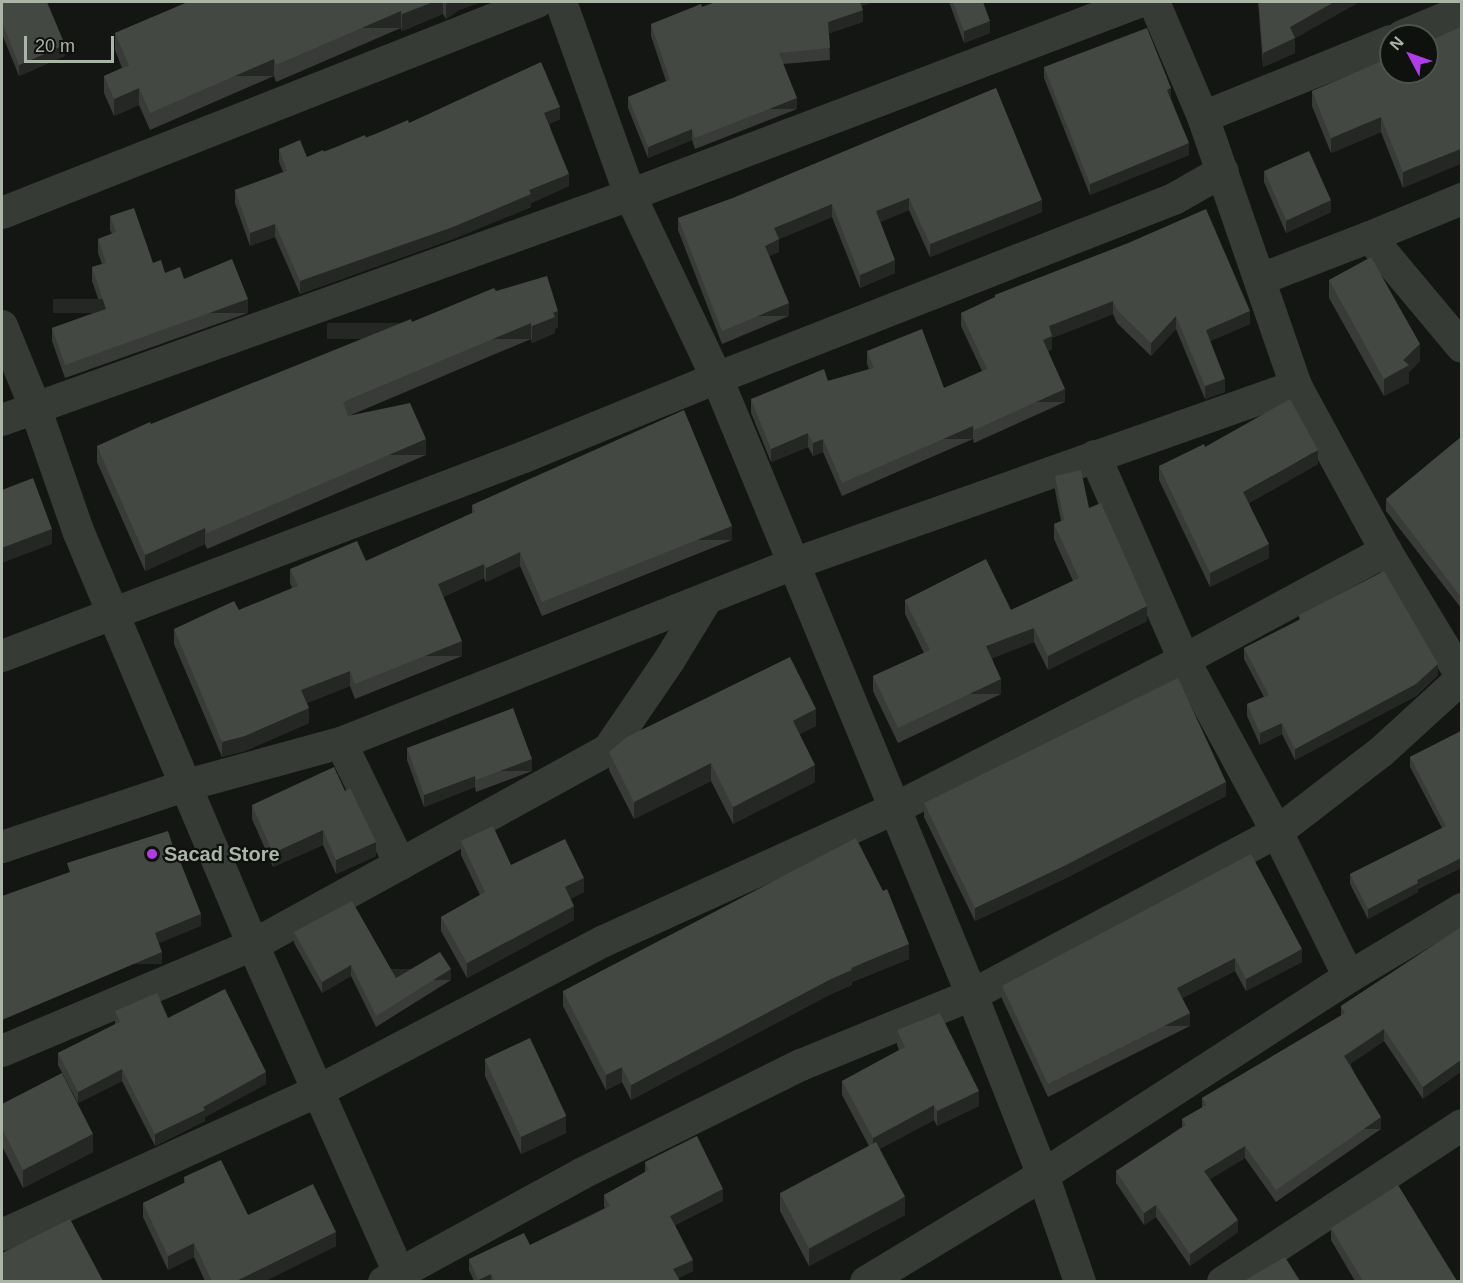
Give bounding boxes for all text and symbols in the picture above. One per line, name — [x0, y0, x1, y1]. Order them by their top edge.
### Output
scale bar — [27, 24, 117, 62]
north arrow — [1379, 24, 1439, 84]
text: N — [1386, 33, 1407, 53]
text: 20 m — [35, 36, 75, 56]
place label: Sacad Store — [164, 842, 280, 866]
marker: Sacad Store — [145, 847, 159, 861]

